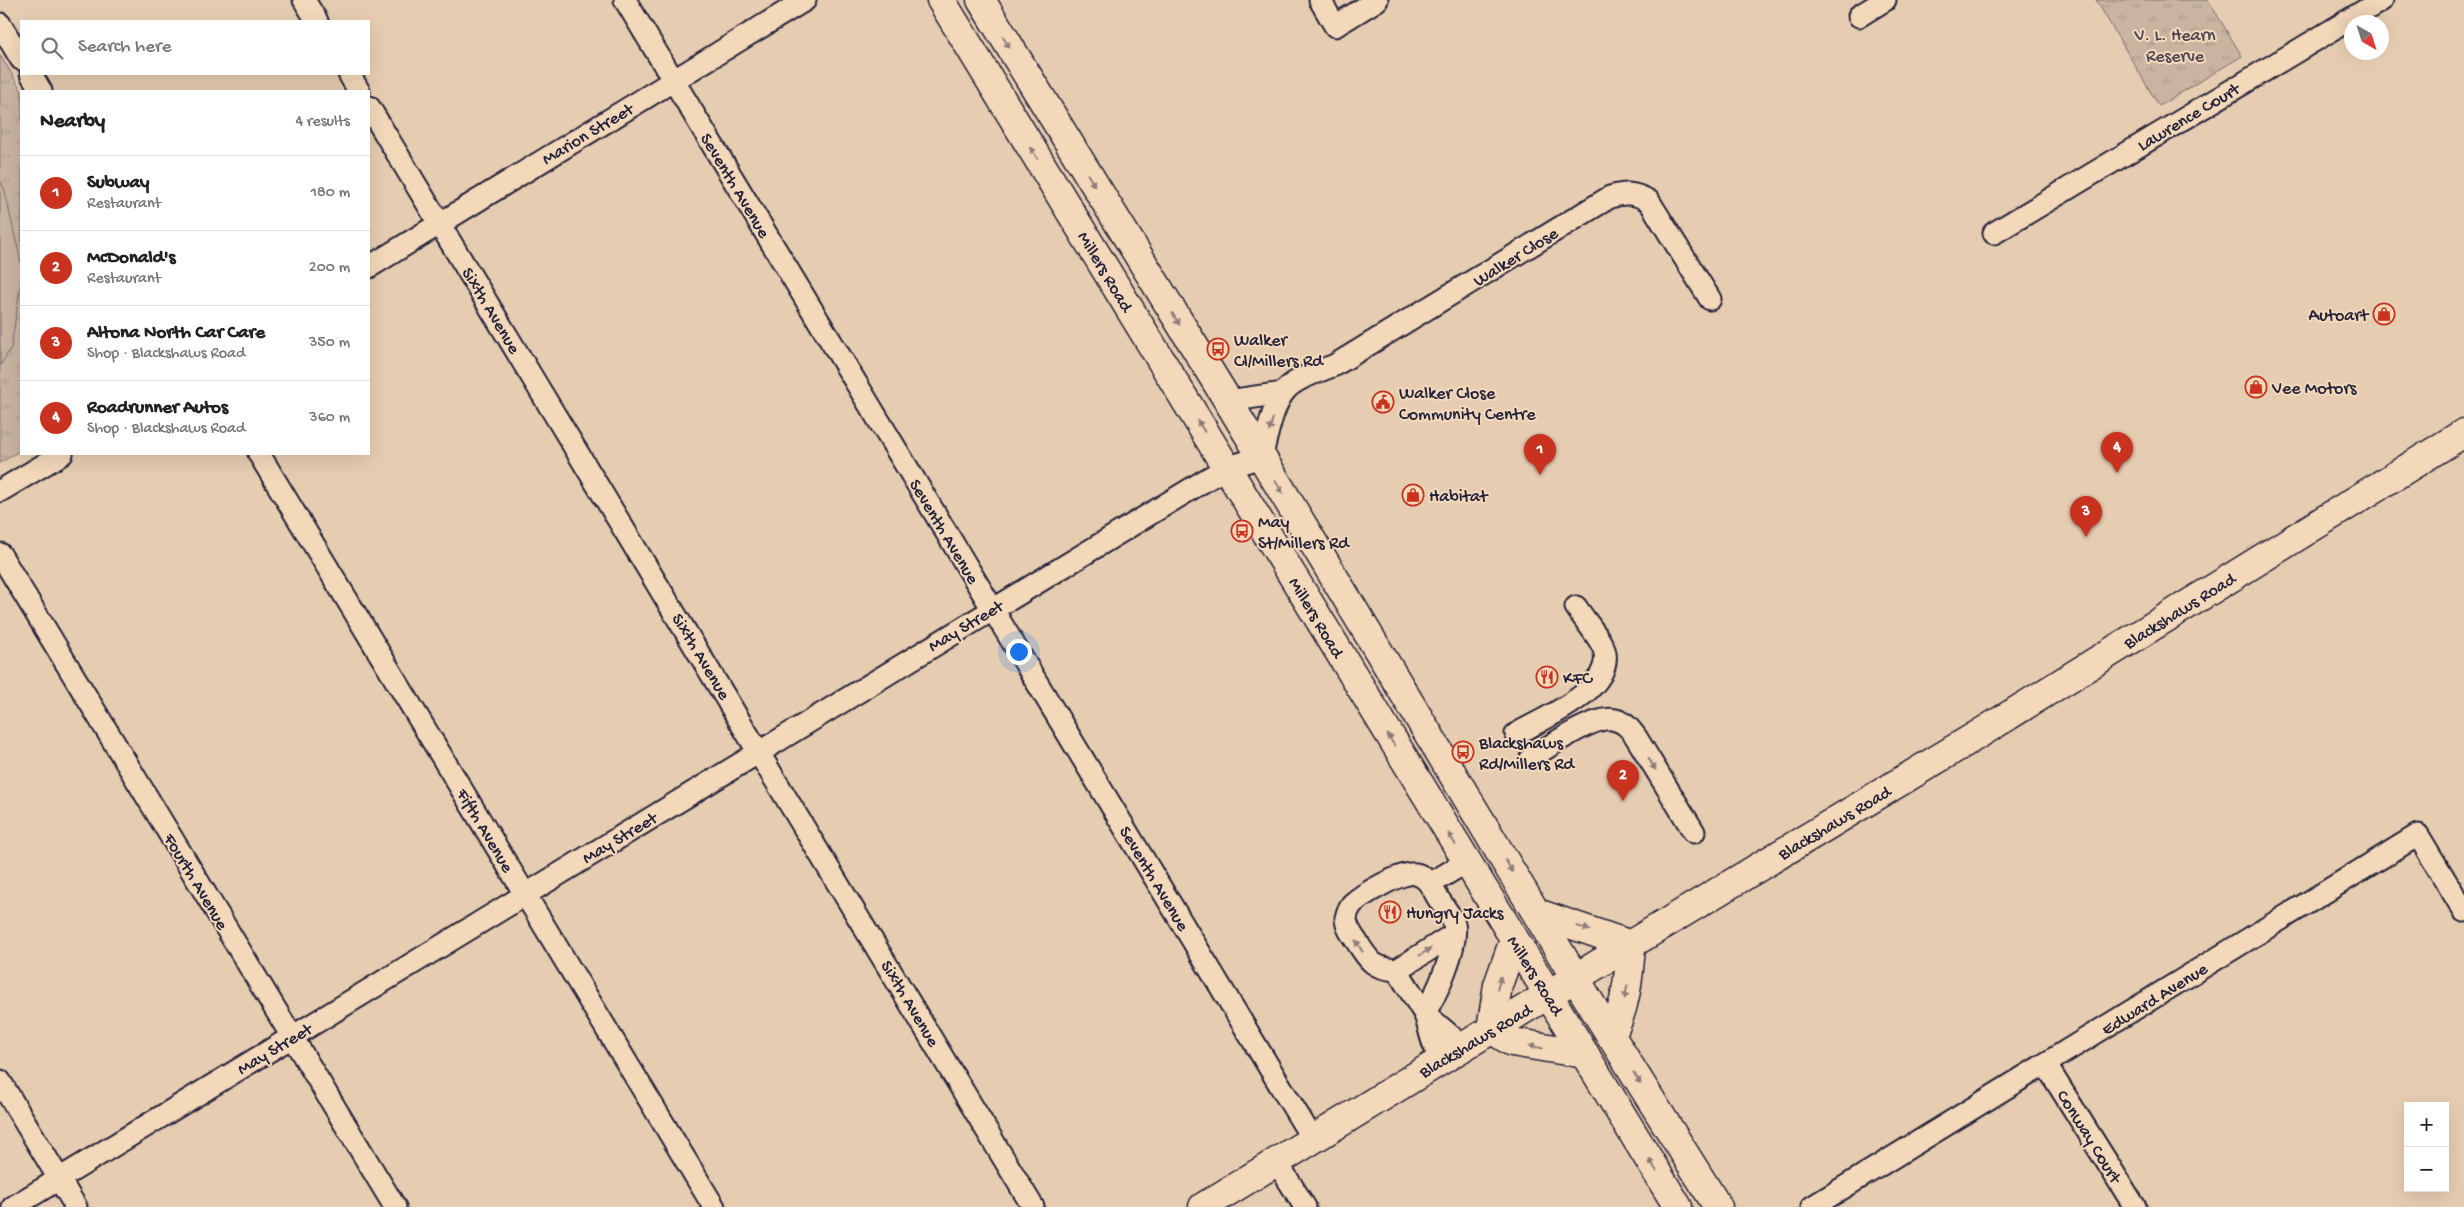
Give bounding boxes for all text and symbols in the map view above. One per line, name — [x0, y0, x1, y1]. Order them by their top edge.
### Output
north arrow — [2344, 15, 2389, 60]
search box — [20, 20, 370, 75]
park label: V. L. Hearn Reserve — [2134, 26, 2216, 68]
icon: search — [38, 34, 66, 62]
one-way arrow — [1002, 35, 1011, 48]
text: Search here — [78, 36, 172, 59]
street label: Lawrence Court — [2134, 79, 2246, 157]
street label: Marion Street — [539, 99, 639, 171]
text: Nearby — [40, 110, 105, 135]
text: 4 results — [295, 113, 350, 132]
street label: Seventh Avenue — [694, 130, 774, 243]
one-way arrow — [1030, 146, 1039, 159]
text: Subway — [87, 172, 149, 195]
one-way arrow — [1087, 174, 1096, 187]
text: 1 — [53, 184, 59, 203]
text: 180 m — [311, 184, 350, 203]
text: Restaurant — [87, 195, 161, 214]
street label: Walker Close — [1470, 223, 1563, 293]
street label: Millers Road — [1072, 228, 1137, 318]
text: McDonald's — [87, 247, 176, 270]
text: 2 — [52, 259, 60, 278]
text: 200 m — [309, 259, 350, 278]
street label: Sixth Avenue — [456, 264, 524, 359]
text: Restaurant — [87, 270, 161, 289]
shop icon: Autoart — [2372, 302, 2396, 326]
place label: Autoart — [2309, 306, 2370, 327]
one-way arrow — [1171, 312, 1181, 326]
text: Altona North Car Care — [87, 322, 265, 345]
place label: Walker Cl/Millers Rd — [1234, 331, 1324, 373]
text: 3 — [52, 334, 60, 353]
text: 350 m — [309, 334, 350, 353]
bus stop icon: Walker Cl/Millers Rd — [1206, 337, 1230, 361]
text: Shop · Blackshaws Road — [87, 345, 245, 364]
shop icon: Vee Motors — [2244, 375, 2268, 399]
place label: Vee Motors — [2271, 379, 2358, 400]
place label: Walker Close Community Centre — [1399, 384, 1536, 426]
public building icon: Walker Close Community Centre — [1371, 390, 1395, 414]
text: Roadrunner Autos — [87, 397, 228, 420]
text: 4 — [52, 409, 60, 428]
text: 360 m — [309, 409, 350, 428]
one-way arrow — [1267, 417, 1275, 432]
one-way arrow — [1196, 419, 1206, 432]
text: Shop · Blackshaws Road — [87, 420, 245, 439]
pin: 4 — [2101, 432, 2133, 473]
pin: 1 — [1524, 434, 1556, 475]
street label: Seventh Avenue — [903, 476, 983, 589]
one-way arrow — [1274, 481, 1284, 494]
shop icon: Habitat — [1401, 483, 1425, 507]
place label: Habitat — [1429, 487, 1489, 508]
pin: 3 — [2070, 496, 2102, 537]
place label: May St/Millers Rd — [1258, 513, 1350, 555]
bus stop icon: May St/Millers Rd — [1230, 519, 1254, 543]
street label: Blackshaws Road — [2120, 569, 2241, 655]
street label: Millers Road — [1283, 574, 1348, 664]
street label: May Street — [925, 596, 1009, 658]
street label: Sixth Avenue — [666, 610, 734, 705]
your location — [1006, 639, 1032, 665]
restaurant icon: KFC — [1535, 665, 1559, 689]
place label: KFC — [1563, 669, 1593, 690]
one-way arrow — [1387, 734, 1396, 747]
place label: Blackshaws Rd/Millers Rd — [1478, 734, 1576, 776]
bus stop icon: Blackshaws Rd/Millers Rd — [1451, 740, 1475, 764]
one-way arrow — [1648, 757, 1657, 770]
pin: 2 — [1607, 760, 1639, 801]
street label: Blackshaws Road — [1774, 782, 1897, 867]
street label: Fifth Avenue — [450, 785, 517, 878]
street label: May Street — [579, 808, 663, 870]
street label: Seventh Avenue — [1113, 823, 1193, 936]
street label: Fourth Avenue — [157, 829, 232, 935]
one-way arrow — [1447, 832, 1456, 845]
one-way arrow — [1504, 860, 1513, 873]
restaurant icon: Hungry Jacks — [1378, 900, 1402, 924]
place label: Hungry Jacks — [1406, 904, 1505, 925]
one-way arrow — [1576, 924, 1591, 932]
street label: Millers Road — [1501, 933, 1567, 1021]
one-way arrow — [1355, 939, 1364, 952]
one-way arrow — [1419, 948, 1432, 957]
street label: Sixth Avenue — [875, 957, 943, 1052]
street label: Edward Avenue — [2098, 959, 2213, 1041]
one-way arrow — [1495, 976, 1503, 991]
one-way arrow — [1622, 984, 1630, 1000]
street label: Blackshaws Road — [1415, 1000, 1538, 1085]
street label: May Street — [234, 1019, 318, 1081]
one-way arrow — [1528, 1042, 1544, 1050]
one-way arrow — [1632, 1071, 1641, 1085]
street label: Conway Court — [2051, 1087, 2126, 1189]
map controls — [2404, 1102, 2449, 1192]
button: + — [2404, 1102, 2449, 1147]
button: − — [2404, 1147, 2449, 1192]
one-way arrow — [1648, 1159, 1657, 1172]

